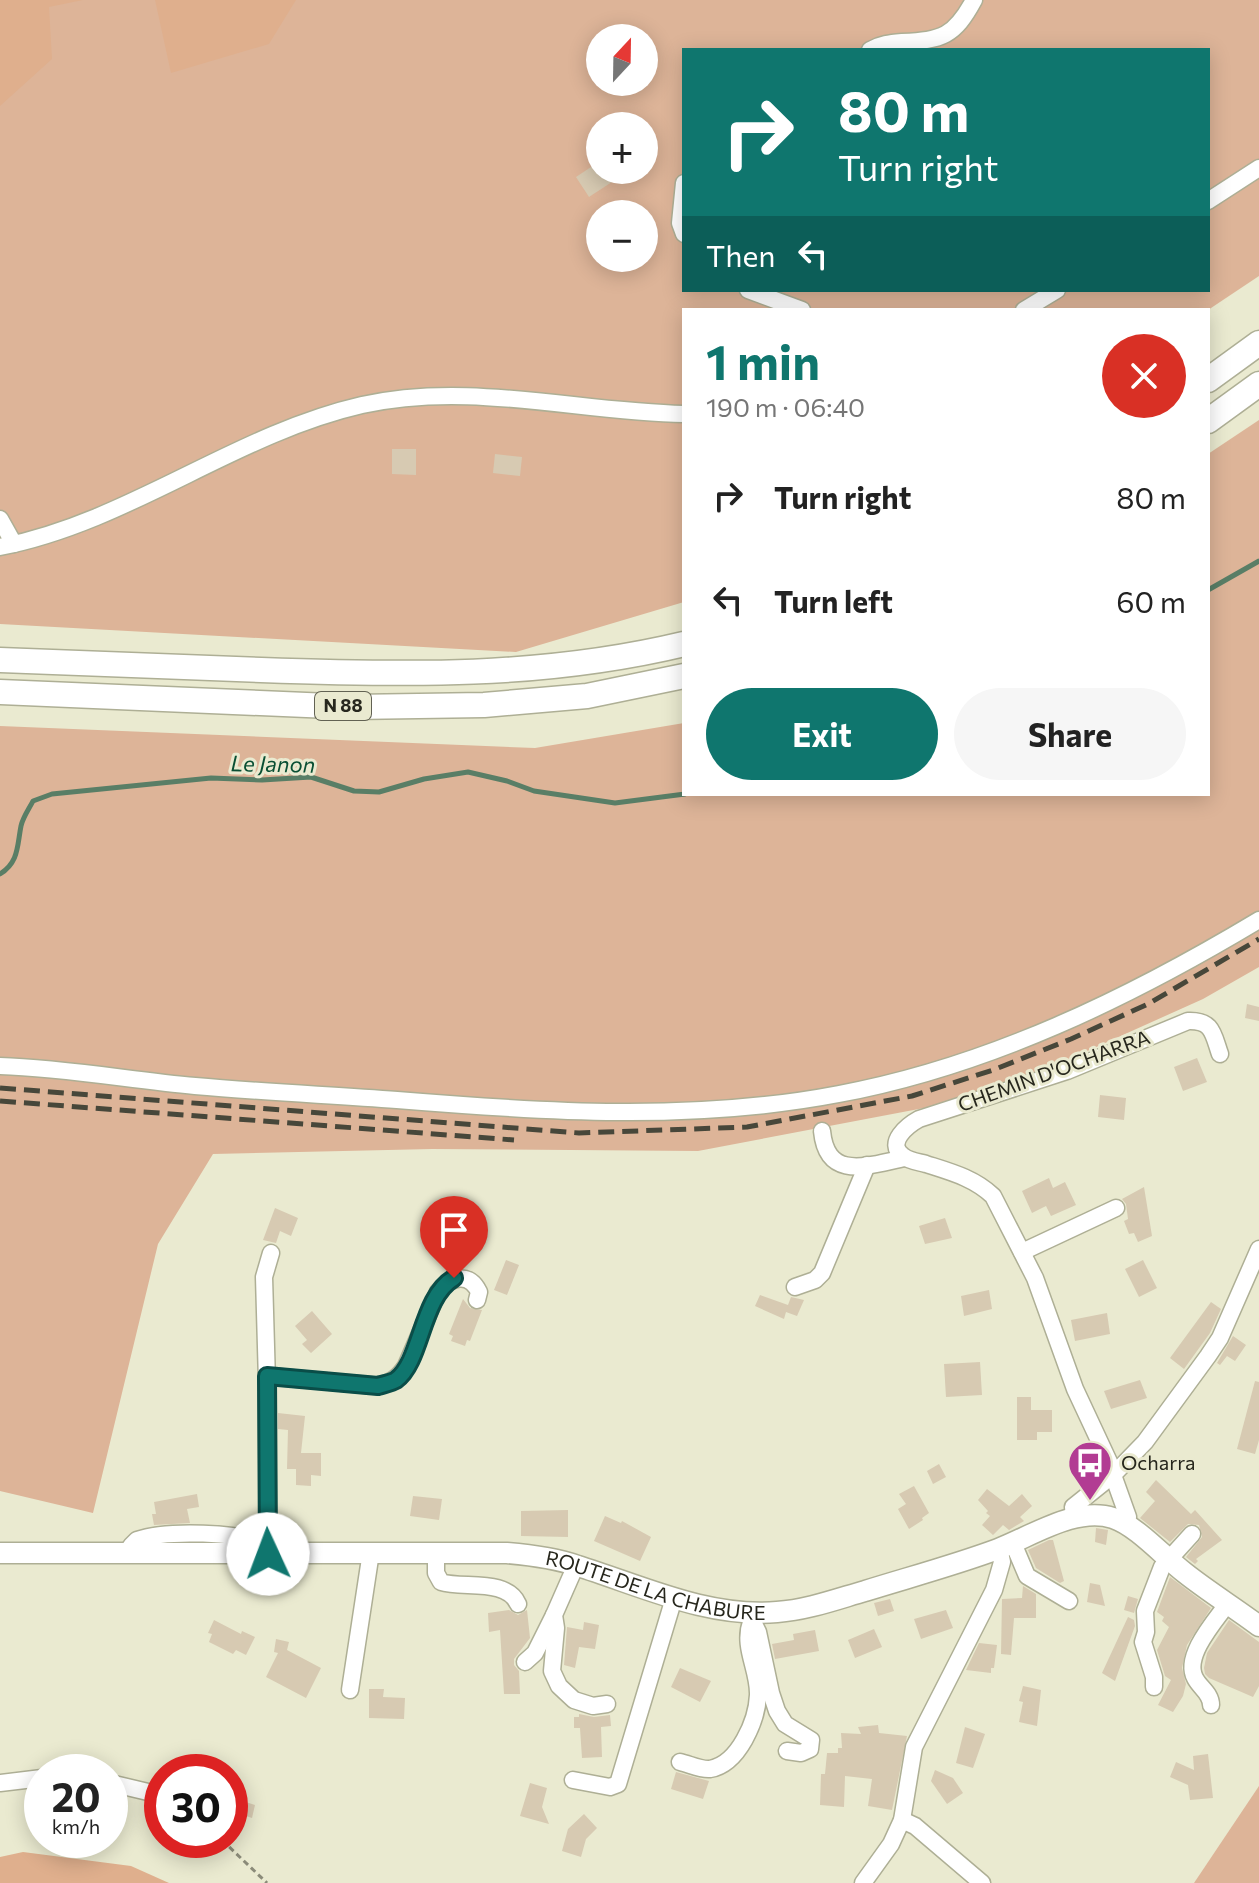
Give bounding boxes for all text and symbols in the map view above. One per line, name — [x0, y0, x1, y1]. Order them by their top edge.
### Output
north arrow — [586, 24, 658, 96]
map controls — [586, 24, 658, 272]
text: 80 m — [838, 75, 969, 144]
icon: right — [706, 80, 810, 184]
button: + — [586, 112, 658, 184]
text: Turn right — [838, 144, 999, 188]
button: − — [586, 200, 658, 272]
icon: left — [791, 232, 835, 276]
text: Then — [706, 236, 775, 273]
text: 1 min — [706, 331, 820, 390]
button: close — [1102, 334, 1186, 418]
text: 190 m · 06:40 — [706, 391, 865, 422]
icon: right — [706, 474, 750, 518]
text: Turn right — [774, 478, 911, 515]
text: 80 m — [1116, 478, 1186, 515]
icon: left — [706, 578, 750, 622]
text: Turn left — [774, 582, 893, 619]
text: 60 m — [1116, 582, 1186, 619]
button: Exit — [706, 688, 938, 780]
button: Share — [954, 688, 1186, 780]
road number: N 88 — [315, 692, 371, 720]
water label: Le Janon — [230, 749, 316, 778]
street label: CHEMIN D'OCHARRA — [954, 1024, 1153, 1116]
pin — [420, 1196, 488, 1278]
icon: arrive — [432, 1208, 476, 1252]
bus stop icon: Ocharra — [1066, 1439, 1114, 1502]
place label: Ocharra — [1121, 1450, 1195, 1474]
position arrow — [226, 1512, 310, 1596]
street label: ROUTE DE LA CHABURE — [544, 1545, 766, 1624]
speed limit sign: 30 — [144, 1754, 248, 1858]
text: 20 — [51, 1771, 101, 1820]
text: km/h — [52, 1814, 100, 1838]

